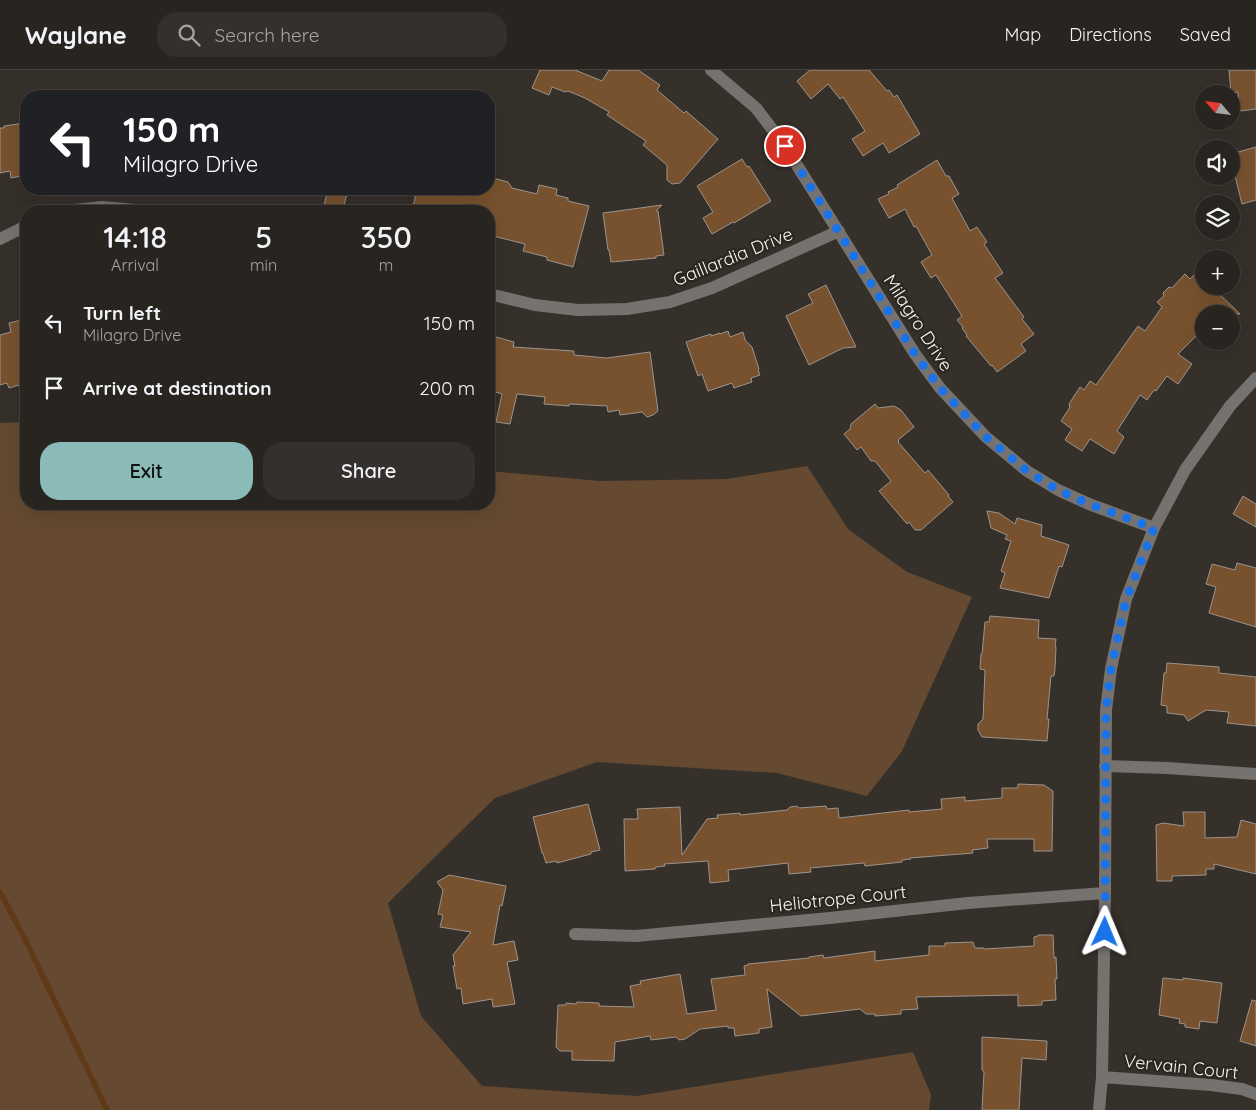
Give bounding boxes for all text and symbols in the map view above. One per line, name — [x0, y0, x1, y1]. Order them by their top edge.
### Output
search box — [157, 12, 507, 57]
text: Waylane — [25, 20, 127, 50]
icon: search — [175, 21, 203, 49]
text: Search here — [215, 23, 319, 47]
text: Map — [1004, 23, 1041, 46]
text: Directions — [1069, 23, 1152, 46]
text: Saved — [1180, 23, 1231, 46]
north arrow — [1195, 85, 1240, 130]
map controls — [1195, 85, 1240, 350]
text: 150 m — [123, 107, 220, 151]
icon: left — [40, 110, 105, 175]
pin — [764, 125, 806, 167]
icon: arrive — [771, 132, 799, 160]
button: sound — [1195, 140, 1240, 185]
text: Milagro Drive — [123, 150, 258, 178]
button: layers — [1195, 195, 1240, 240]
text: 14:18 — [103, 218, 167, 256]
text: 5 — [255, 218, 272, 256]
text: 350 — [361, 218, 412, 256]
street label: Gaillardia Drive — [670, 222, 796, 291]
button: + — [1195, 250, 1240, 295]
text: Arrival — [111, 255, 159, 275]
text: min — [250, 255, 277, 275]
text: m — [379, 255, 393, 275]
street label: Milagro Drive — [879, 270, 958, 375]
text: Turn left — [83, 301, 161, 325]
button: − — [1195, 305, 1240, 350]
icon: left — [40, 309, 68, 337]
text: 150 m — [424, 311, 475, 335]
text: Milagro Drive — [83, 325, 181, 345]
icon: arrive — [40, 374, 68, 402]
text: Arrive at destination — [83, 376, 272, 400]
text: 200 m — [419, 376, 475, 400]
button: Exit — [40, 442, 253, 500]
button: Share — [263, 442, 475, 500]
street label: Heliotrope Court — [768, 880, 907, 917]
position arrow — [1078, 905, 1130, 957]
street label: Vervain Court — [1123, 1049, 1239, 1084]

